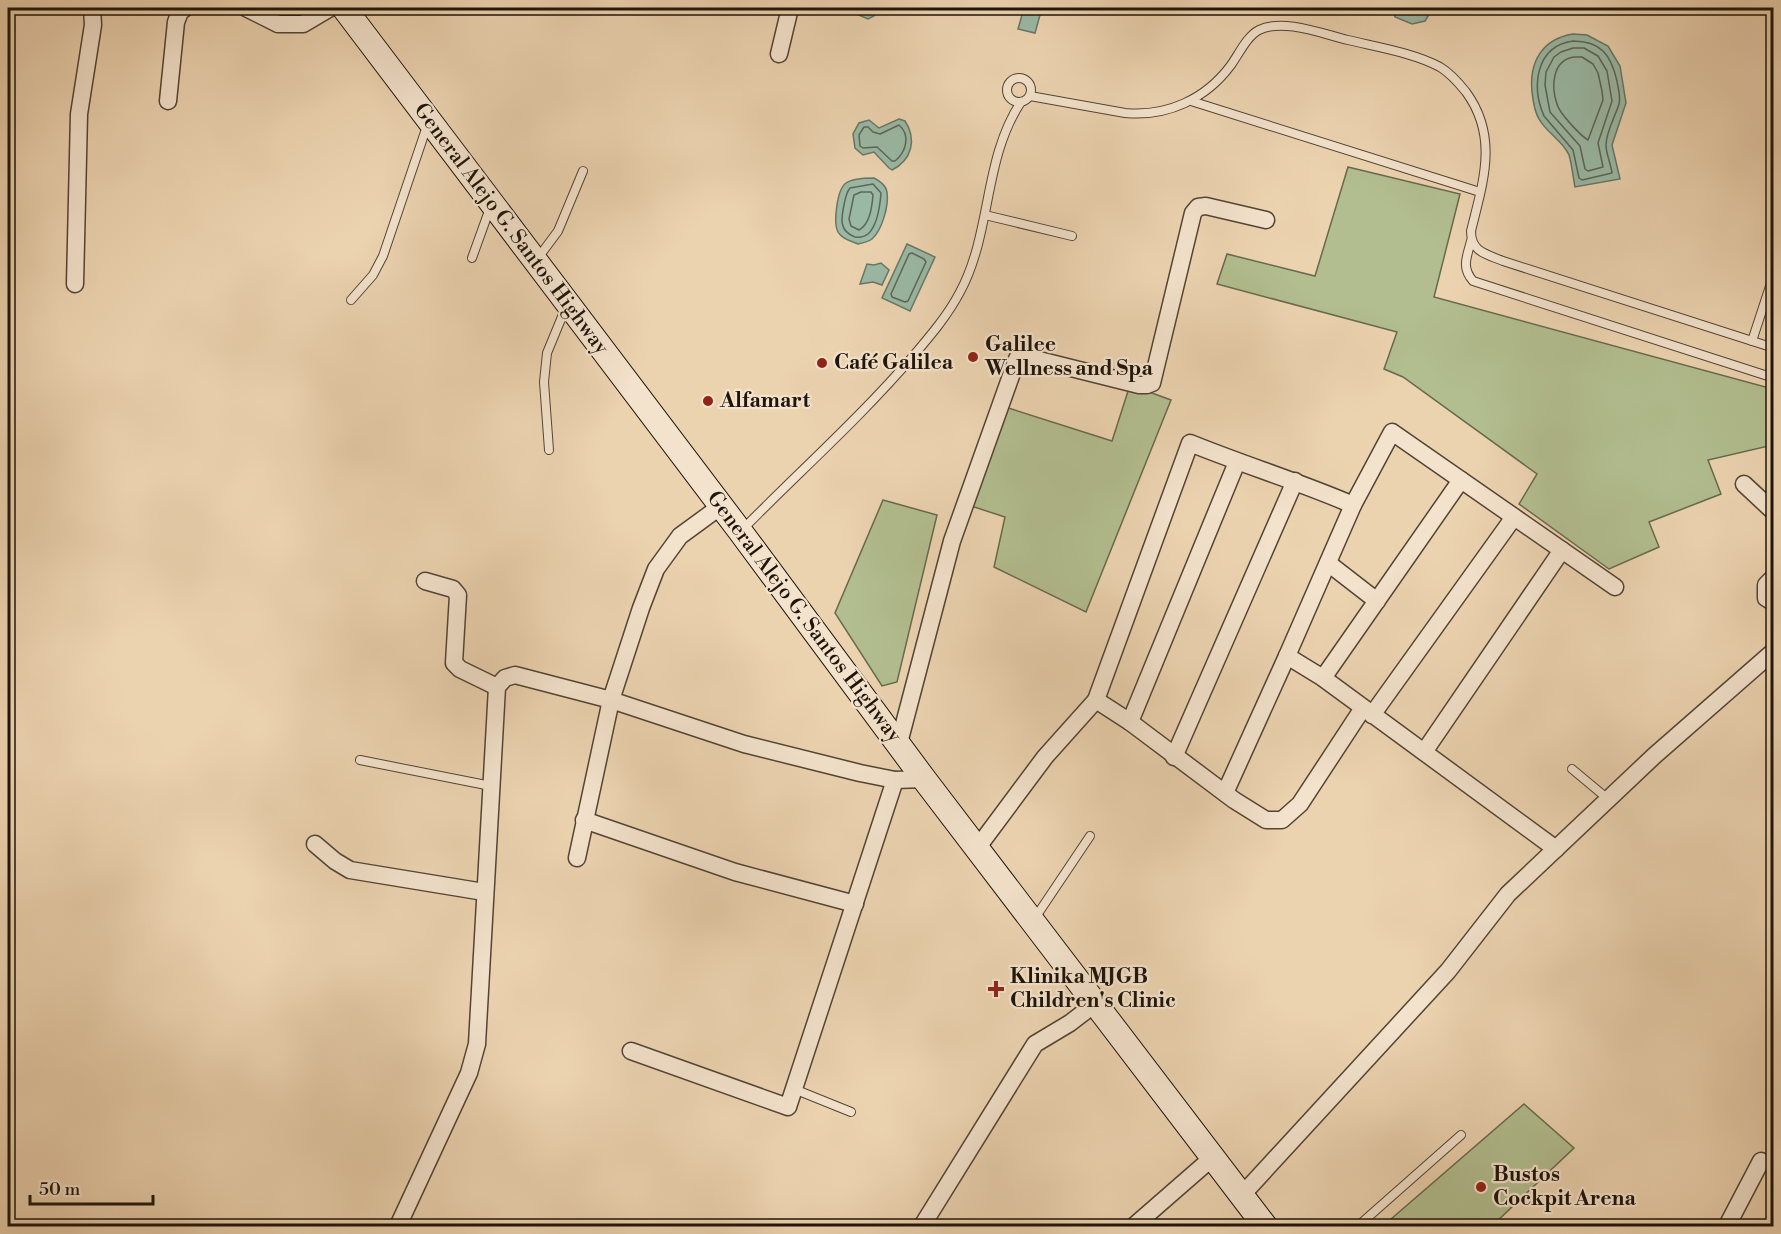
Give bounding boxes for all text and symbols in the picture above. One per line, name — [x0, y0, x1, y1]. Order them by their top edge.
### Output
street label: General Alejo G. Santos Highway — [408, 98, 615, 361]
place label: Galilee Wellness and Spa — [984, 332, 1153, 382]
place label: Café Galilea — [834, 350, 954, 376]
marker: Galilee Wellness and Spa — [966, 350, 980, 364]
marker: Café Galilea — [815, 356, 829, 370]
place label: Alfamart — [719, 388, 810, 414]
marker: Alfamart — [701, 394, 715, 408]
street label: General Alejo G. Santos Highway — [701, 486, 908, 749]
place label: Klinika MJGB Children's Clinic — [1010, 964, 1176, 1014]
marker: Klinika MJGB Children's Clinic — [987, 980, 1005, 998]
place label: Bustos Cockpit Arena — [1493, 1162, 1637, 1212]
scale bar — [30, 1168, 153, 1206]
text: 50 m — [39, 1178, 81, 1201]
marker: Bustos Cockpit Arena — [1474, 1180, 1488, 1194]

